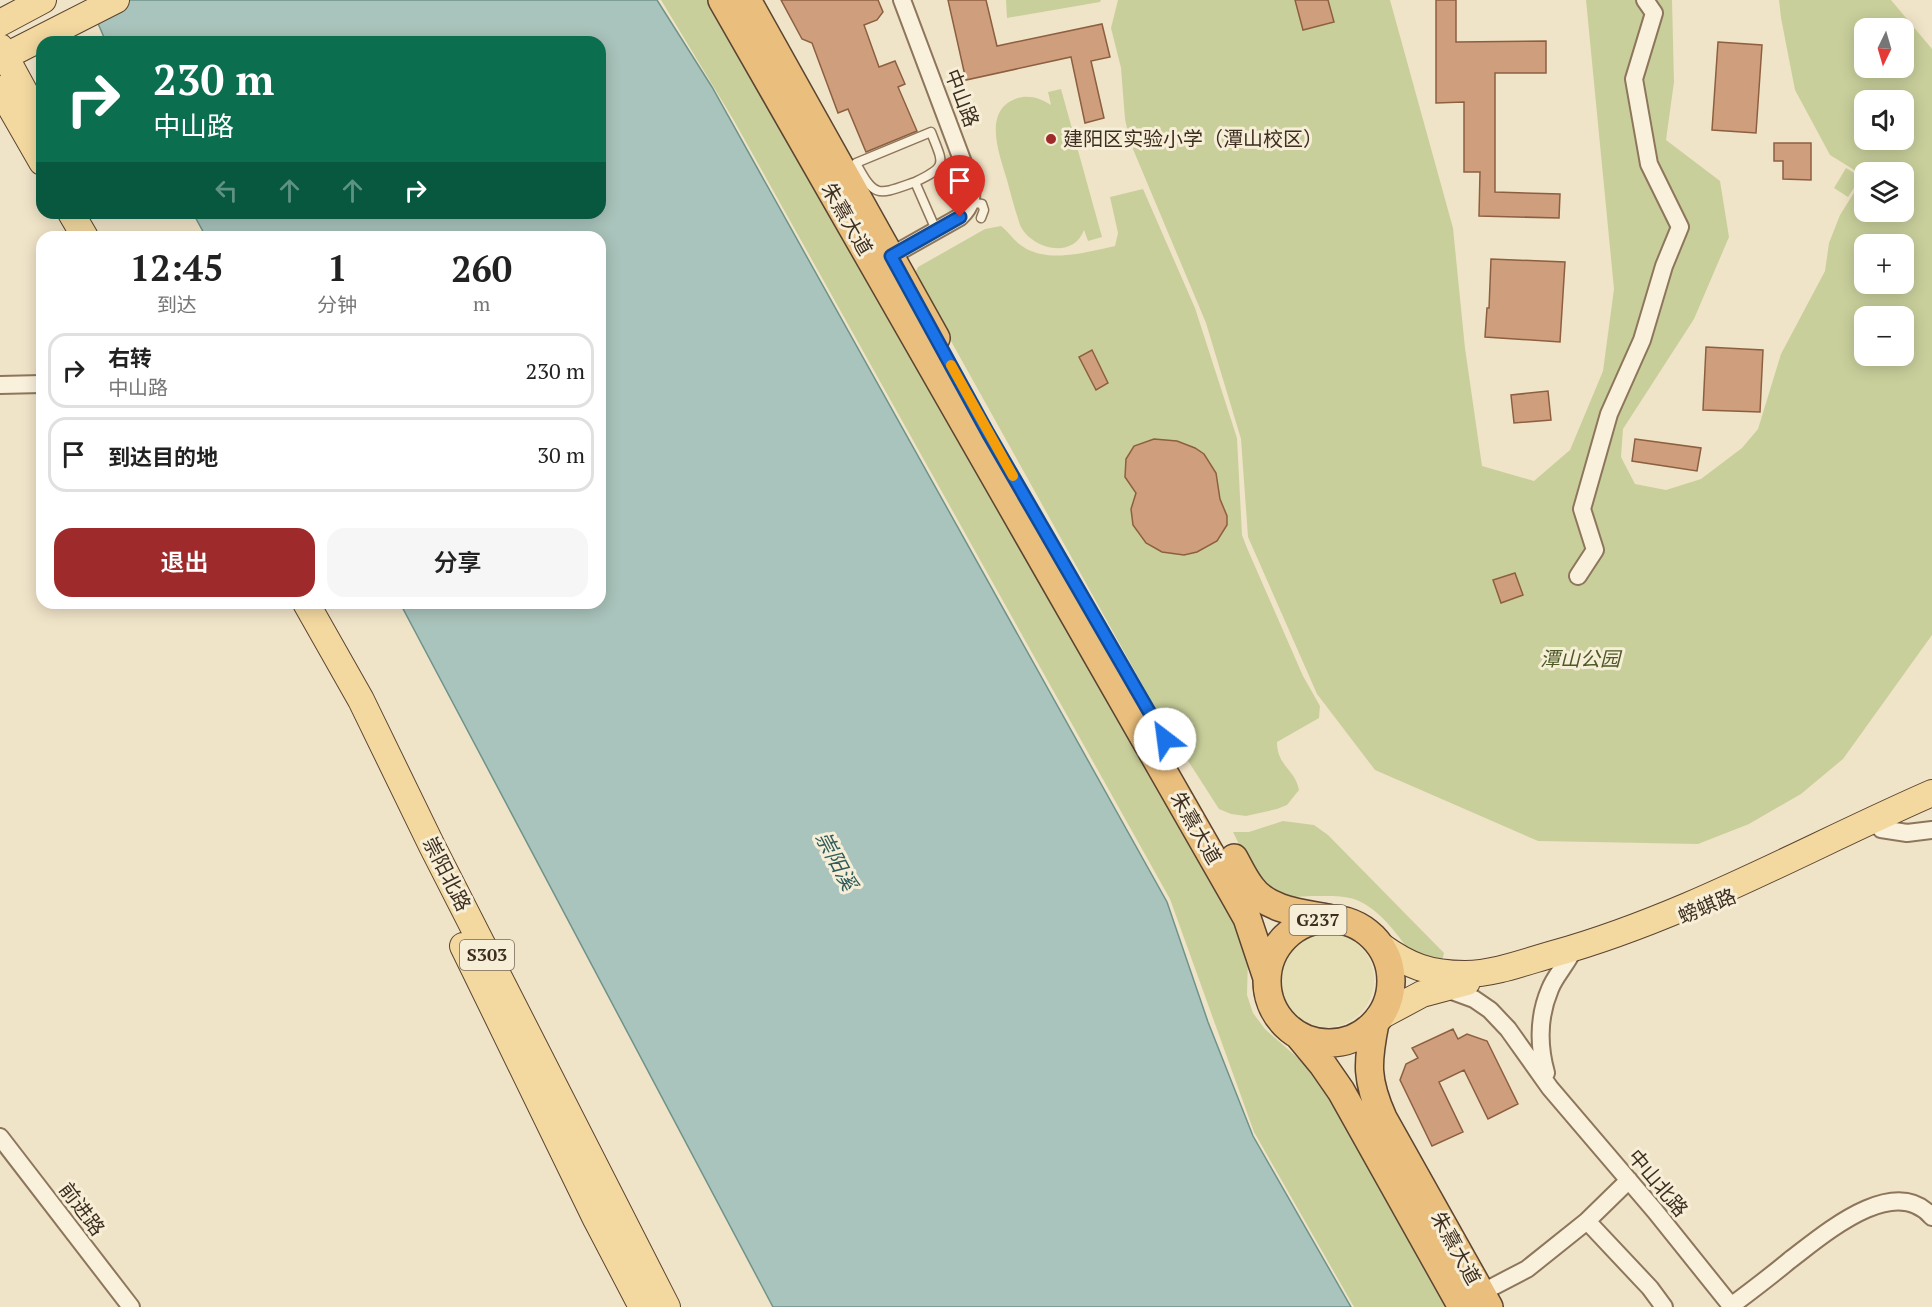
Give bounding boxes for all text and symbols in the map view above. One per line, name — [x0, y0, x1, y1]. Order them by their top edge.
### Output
north arrow — [1854, 18, 1914, 78]
map controls — [1854, 18, 1914, 366]
text: 230 m — [153, 51, 274, 107]
icon: right — [54, 60, 132, 138]
street label: 中山路 — [939, 65, 986, 131]
button: sound — [1854, 90, 1914, 150]
text: 中山路 — [153, 108, 234, 144]
place label: 建阳区实验小学（潭山校区） — [1063, 125, 1323, 152]
marker: 建阳区实验小学（潭山校区） — [1044, 132, 1058, 146]
pin — [934, 155, 985, 217]
button: layers — [1854, 162, 1914, 222]
icon: arrive — [943, 164, 976, 197]
icon: left — [210, 174, 243, 207]
icon: ahead — [273, 174, 306, 207]
icon: ahead — [336, 174, 369, 207]
icon: right — [399, 174, 432, 207]
street label: 朱熹大道 — [816, 177, 879, 260]
button: + — [1854, 234, 1914, 294]
text: 12:45 — [130, 244, 224, 291]
text: 1 — [327, 244, 348, 291]
text: 260 — [451, 245, 512, 292]
text: m — [473, 290, 490, 317]
text: 到达 — [157, 291, 197, 318]
text: 分钟 — [317, 291, 357, 318]
button: − — [1854, 306, 1914, 366]
text: 右转 — [108, 343, 152, 372]
icon: right — [57, 354, 90, 387]
text: 230 m — [525, 356, 585, 385]
text: 中山路 — [108, 374, 168, 401]
icon: arrive — [57, 438, 90, 471]
text: 30 m — [537, 440, 585, 469]
text: 到达目的地 — [108, 442, 218, 471]
button: 退出 — [54, 528, 315, 597]
button: 分享 — [327, 528, 588, 597]
park label: 潭山公园 — [1540, 645, 1623, 672]
position arrow — [1133, 707, 1197, 771]
street label: 朱熹大道 — [1165, 786, 1228, 869]
water label: 崇阳溪 — [810, 826, 865, 897]
street label: 崇阳北路 — [417, 832, 478, 916]
street label: 螃蜞路 — [1674, 882, 1740, 929]
road number: G237 — [1290, 905, 1346, 935]
road number: S303 — [460, 940, 514, 970]
street label: 中山北路 — [1622, 1143, 1694, 1222]
street label: 前进路 — [54, 1177, 111, 1241]
street label: 朱熹大道 — [1425, 1206, 1488, 1289]

